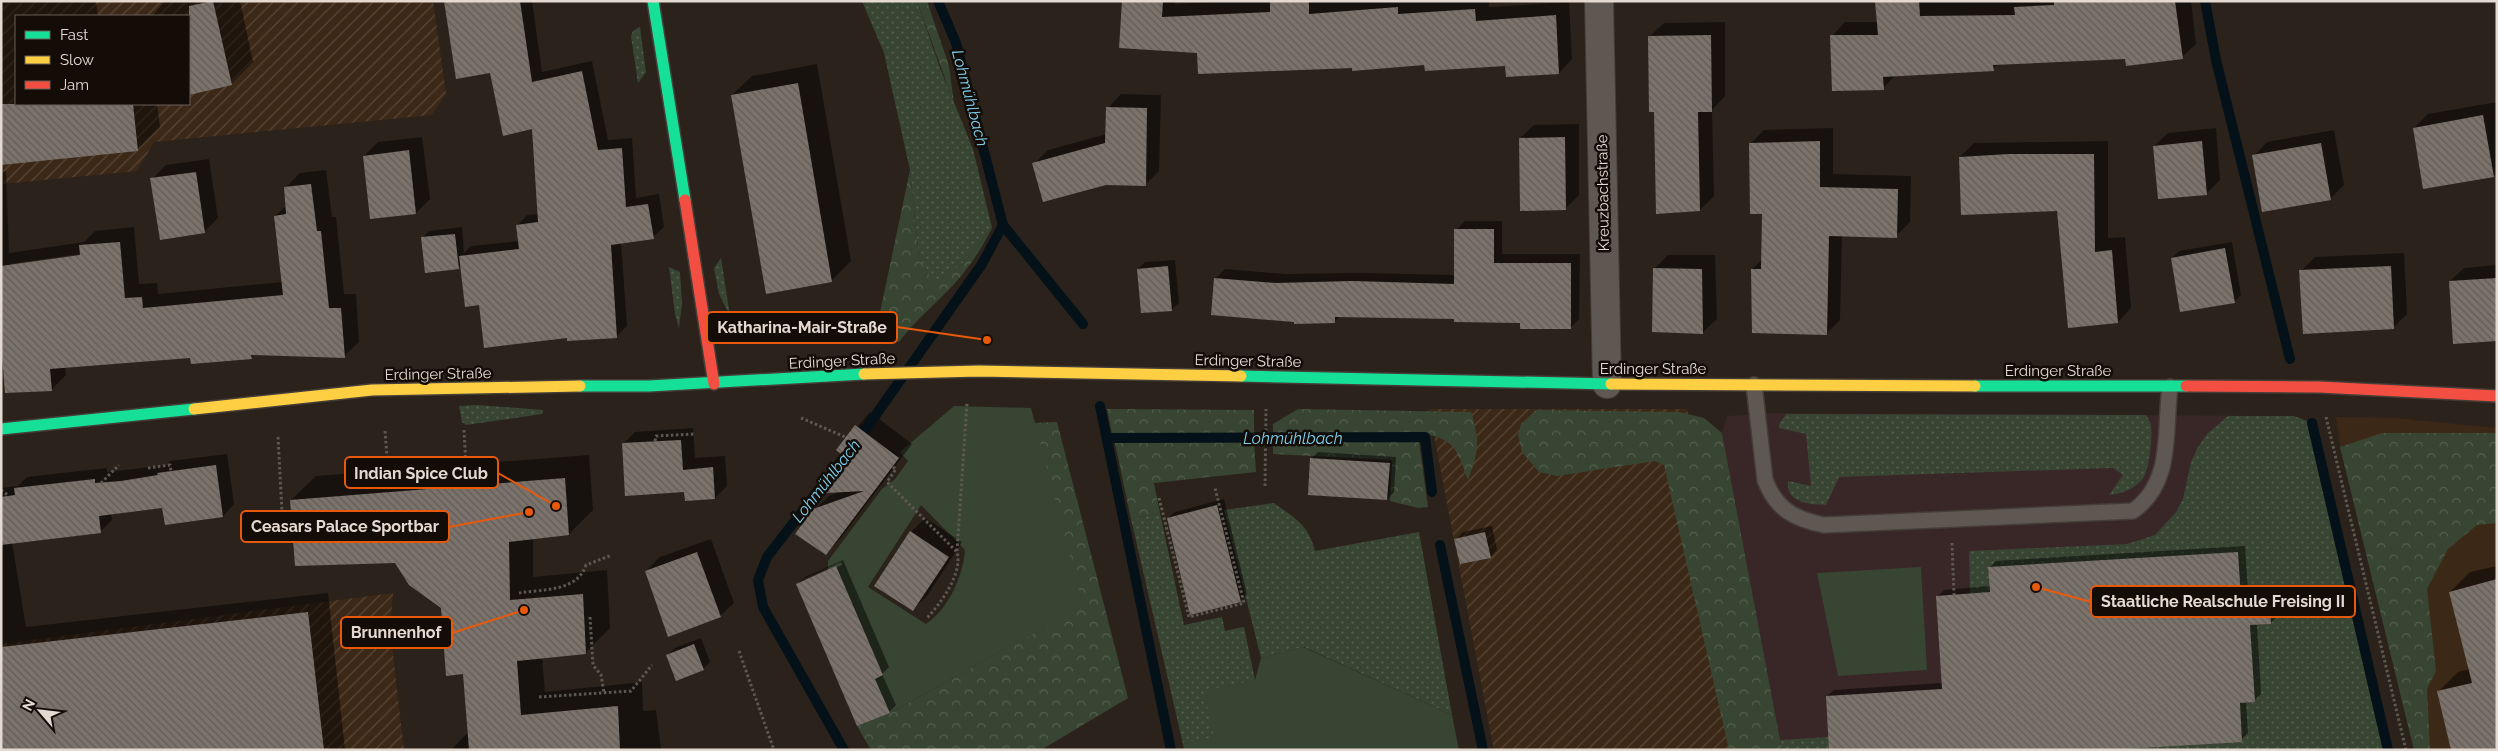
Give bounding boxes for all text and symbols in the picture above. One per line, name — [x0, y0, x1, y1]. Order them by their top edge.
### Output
legend — [15, 15, 190, 105]
text: Fast — [60, 26, 88, 44]
water label: Lohmühlbach — [948, 48, 992, 149]
text: Slow — [60, 51, 94, 69]
text: Jam — [60, 76, 89, 94]
street label: Kreuzbachstraße — [1593, 134, 1613, 252]
callout: Katharina-Mair-Straße — [707, 312, 897, 343]
text: Katharina-Mair-Straße — [717, 318, 887, 337]
street label: Erdinger Straße — [788, 349, 896, 373]
street label: Erdinger Straße — [1194, 351, 1302, 371]
street label: Erdinger Straße — [1600, 360, 1707, 378]
street label: Erdinger Straße — [2005, 362, 2112, 380]
street label: Erdinger Straße — [384, 364, 492, 384]
water label: Lohmühlbach — [1243, 429, 1343, 448]
water label: Lohmühlbach — [788, 436, 864, 526]
callout: Indian Spice Club — [345, 457, 498, 488]
text: Indian Spice Club — [354, 464, 488, 483]
callout: Ceasars Palace Sportbar — [241, 511, 449, 542]
text: Ceasars Palace Sportbar — [251, 517, 439, 536]
callout: Staatliche Realschule Freising II — [2091, 586, 2355, 617]
text: Staatliche Realschule Freising II — [2101, 592, 2345, 611]
callout: Brunnenhof — [341, 617, 452, 648]
text: Brunnenhof — [351, 623, 442, 642]
north arrow — [15, 686, 65, 736]
text: N — [19, 696, 38, 713]

